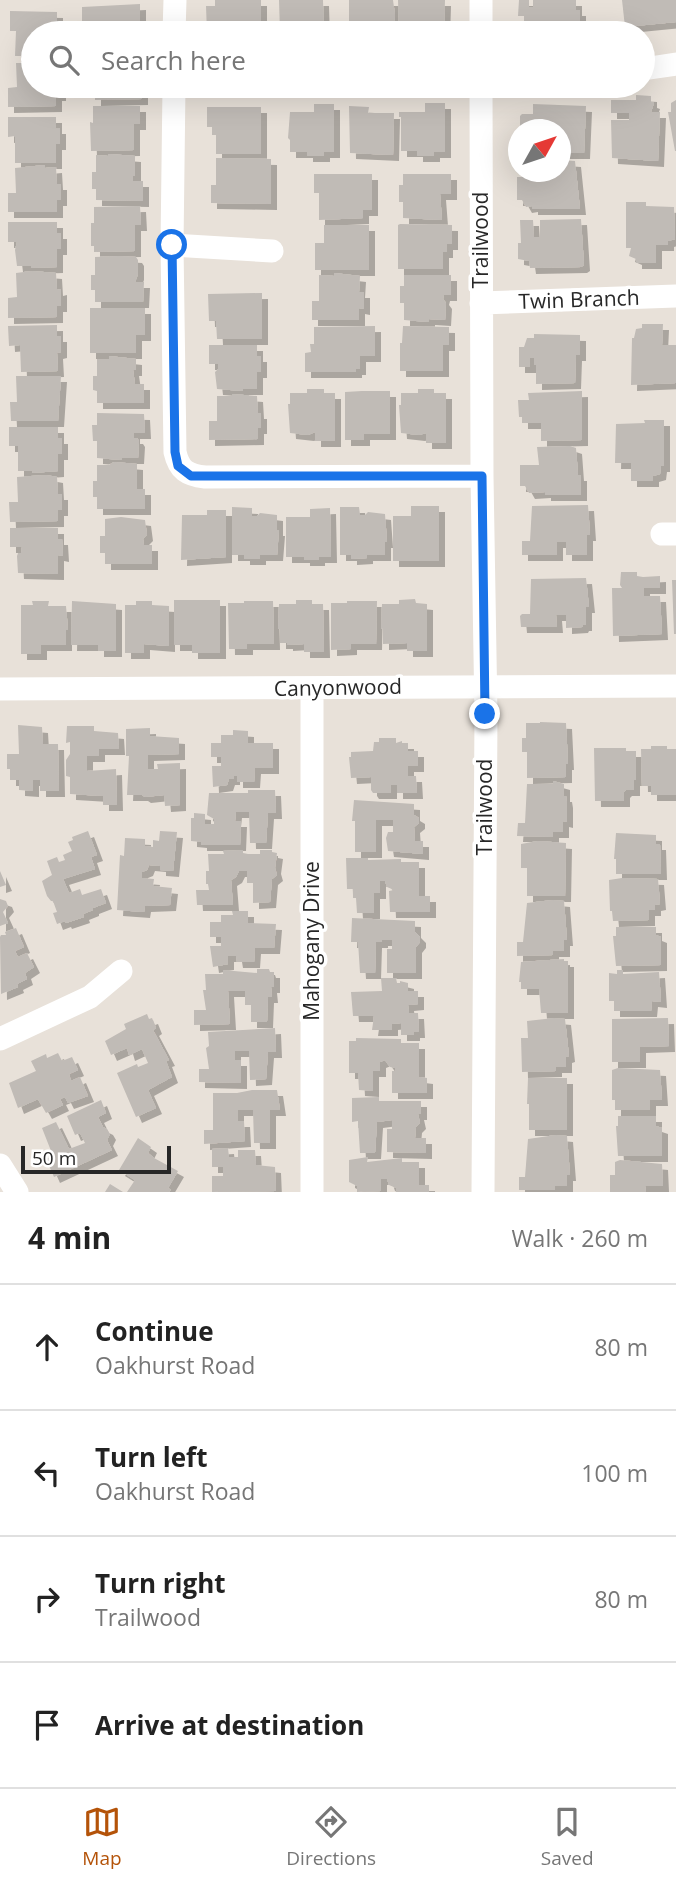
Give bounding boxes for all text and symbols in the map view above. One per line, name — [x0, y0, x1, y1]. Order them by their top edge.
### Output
search box — [21, 21, 655, 98]
icon: search — [45, 41, 83, 79]
text: Search here — [101, 42, 246, 78]
north arrow — [508, 119, 571, 182]
street label: Trailwood — [466, 192, 494, 288]
route start — [156, 229, 187, 260]
street label: Twin Branch — [518, 283, 640, 315]
street label: Canyonwood — [274, 672, 402, 702]
route end — [469, 698, 500, 729]
street label: Trailwood — [470, 759, 498, 855]
street label: Mahogany Drive — [297, 861, 325, 1021]
scale bar — [21, 1143, 172, 1175]
text: 50 m — [32, 1145, 76, 1171]
text: 4 min — [28, 1217, 111, 1258]
text: Walk · 260 m — [511, 1222, 648, 1254]
text: Continue — [95, 1313, 214, 1349]
icon: ahead — [28, 1328, 66, 1366]
text: 80 m — [594, 1331, 648, 1363]
text: Oakhurst Road — [95, 1349, 255, 1381]
text: Turn left — [95, 1439, 207, 1475]
icon: left — [28, 1454, 66, 1492]
text: 100 m — [581, 1457, 648, 1489]
text: Oakhurst Road — [95, 1475, 255, 1507]
text: Turn right — [95, 1565, 226, 1601]
icon: right — [28, 1580, 66, 1618]
text: 80 m — [594, 1583, 648, 1615]
text: Trailwood — [95, 1601, 201, 1633]
icon: arrive — [28, 1706, 66, 1744]
text: Arrive at destination — [95, 1707, 364, 1743]
tab: Map — [82, 1803, 122, 1871]
tab: Directions — [286, 1803, 376, 1871]
tab: Saved — [541, 1803, 594, 1871]

